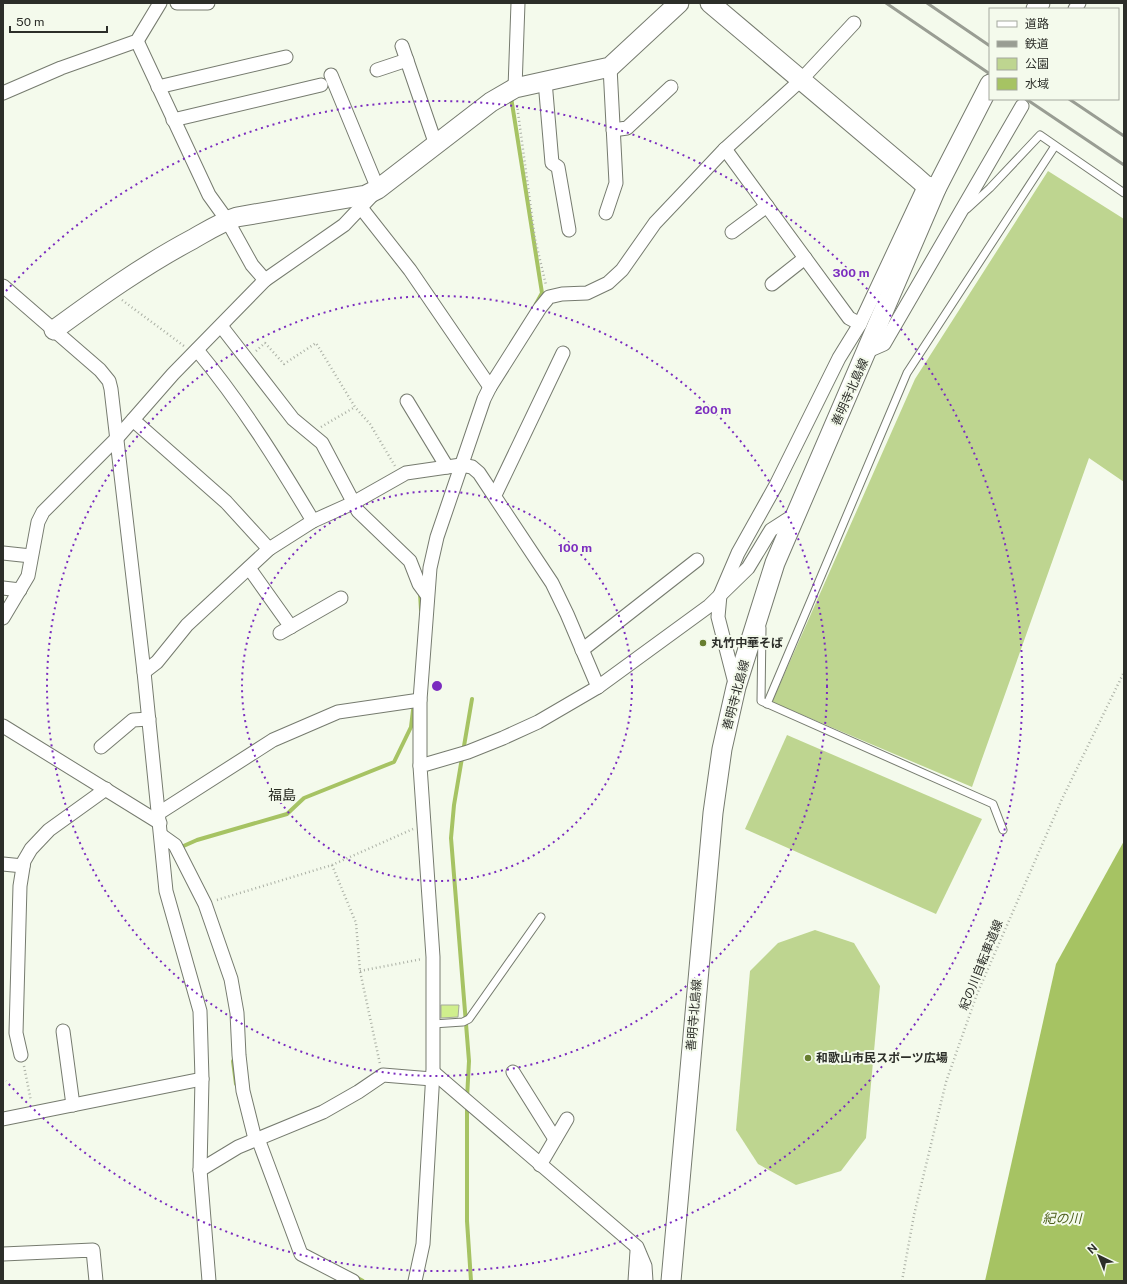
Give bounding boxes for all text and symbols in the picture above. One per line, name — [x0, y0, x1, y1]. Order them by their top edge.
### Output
scale bar — [10, 8, 107, 34]
legend — [989, 8, 1119, 100]
text: 50 m — [16, 15, 44, 29]
text: 道路 — [1025, 17, 1049, 31]
text: 鉄道 — [1025, 37, 1049, 51]
text: 公園 — [1025, 57, 1049, 71]
text: 水域 — [1025, 77, 1049, 91]
text: 300 m — [833, 266, 870, 280]
street label: 善明寺北島線 — [829, 356, 871, 428]
text: 200 m — [695, 403, 731, 417]
text: 100 m — [558, 541, 592, 555]
place label: 丸竹中華そば — [711, 636, 783, 650]
marker: 丸竹中華そば — [698, 638, 708, 648]
street label: 善明寺北島線 — [720, 658, 752, 732]
centre of rings — [430, 679, 444, 693]
district label: 福島 — [268, 787, 296, 803]
street label: 紀の川自転車道線 — [957, 918, 1005, 1012]
street label: 善明寺北島線 — [684, 979, 704, 1051]
place label: 和歌山市民スポーツ広場 — [816, 1051, 948, 1065]
marker: 和歌山市民スポーツ広場 — [803, 1053, 813, 1063]
water label: 紀の川 — [1042, 1211, 1083, 1226]
north arrow — [1079, 1236, 1119, 1276]
text: N — [1085, 1241, 1099, 1256]

